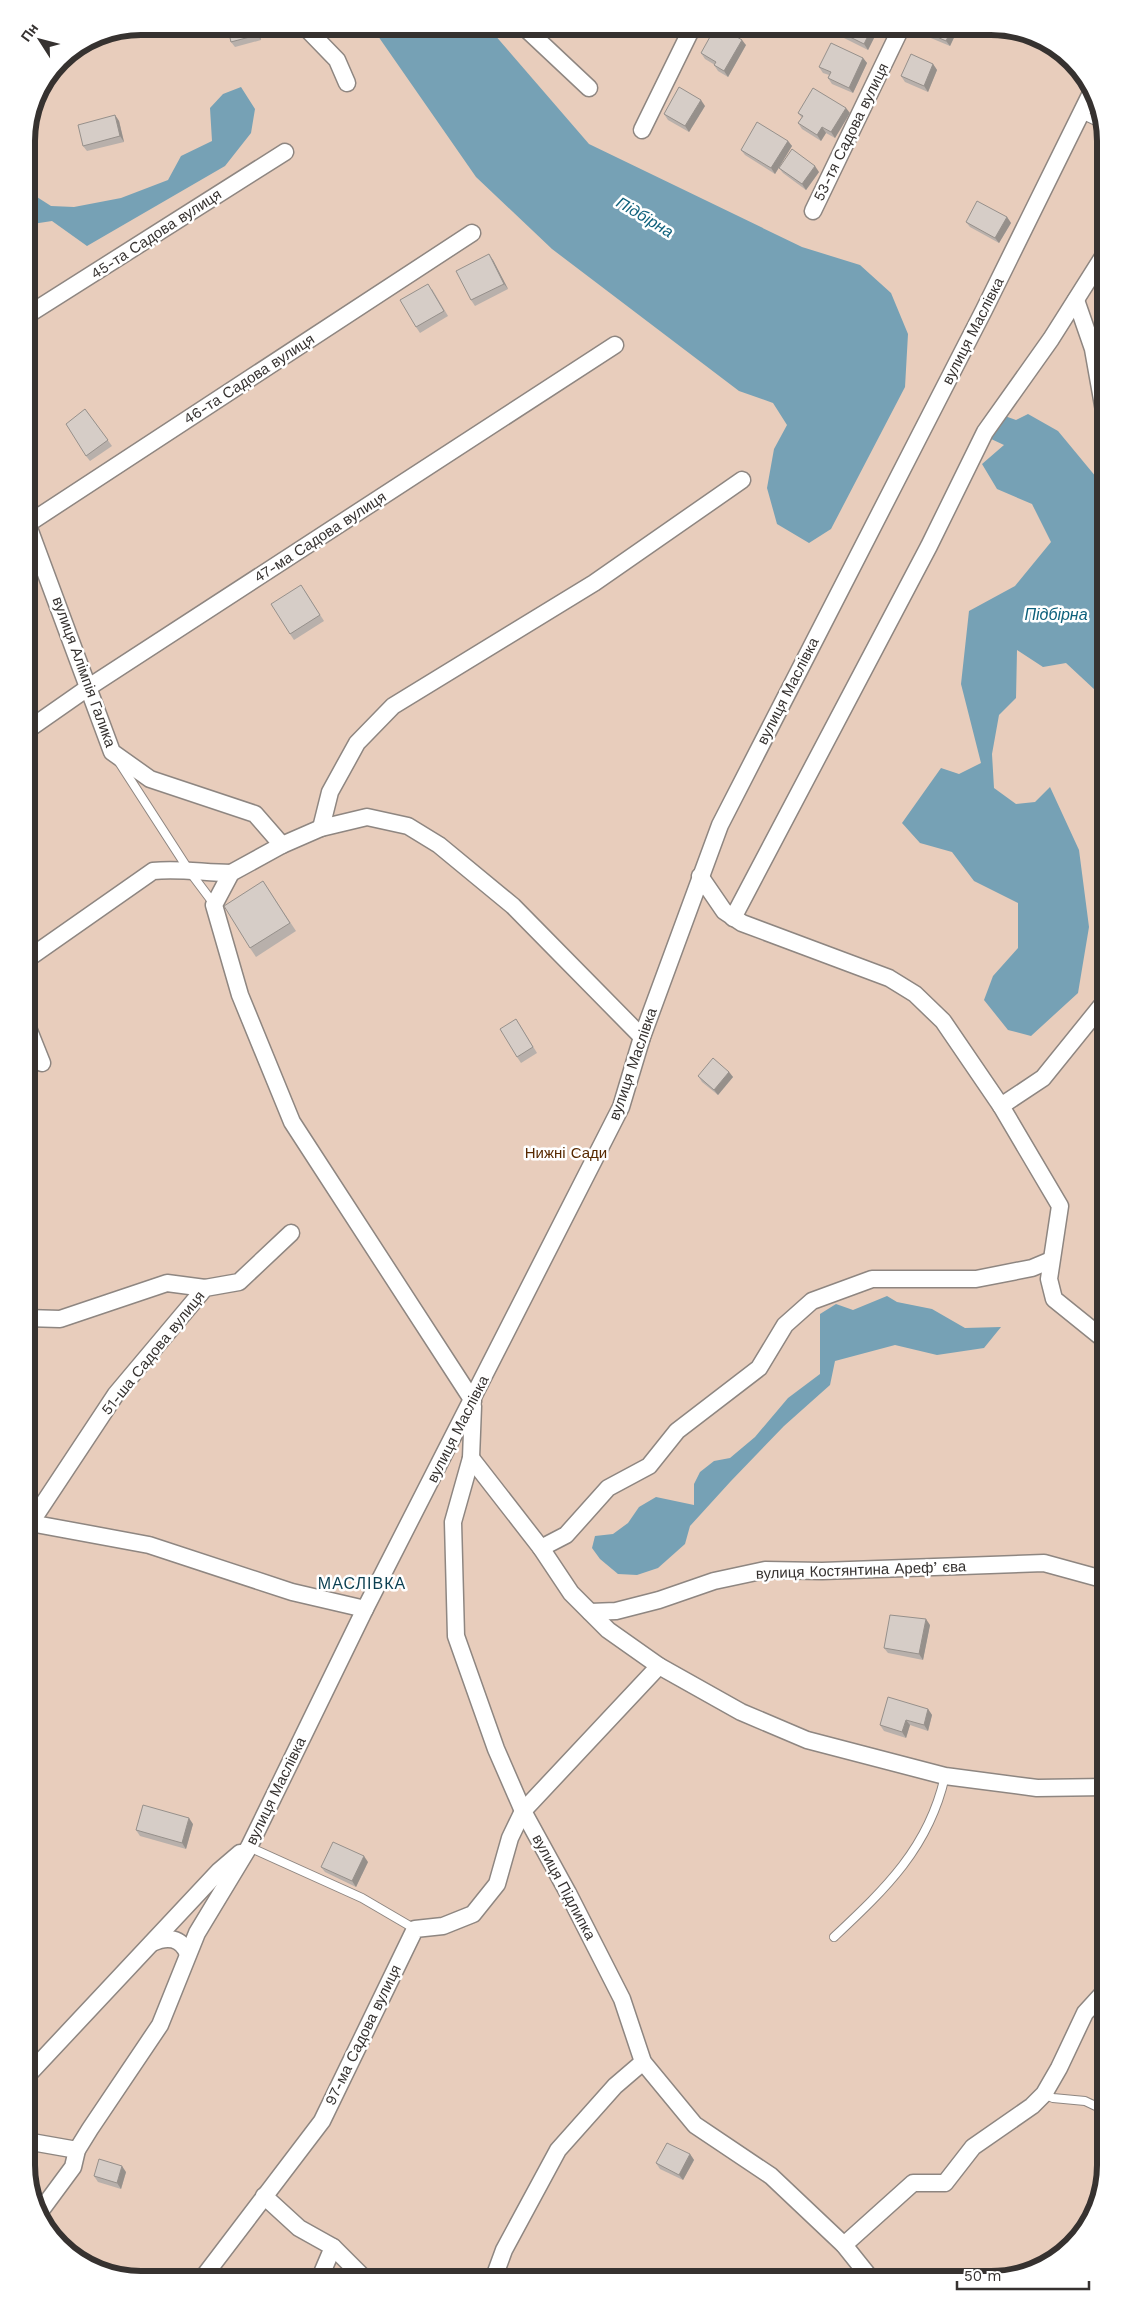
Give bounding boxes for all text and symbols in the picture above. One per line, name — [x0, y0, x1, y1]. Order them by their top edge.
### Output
north arrow — [15, 15, 65, 65]
text: Пн — [18, 20, 41, 45]
street label: 53-тя Садова вулиця — [810, 60, 892, 204]
street label: 45-та Садова вулиця — [87, 185, 225, 283]
water label: Підбірна — [613, 193, 677, 241]
street label: вулиця Маслівка — [938, 274, 1008, 387]
street label: 46-та Садова вулиця — [180, 330, 318, 428]
street label: 47-ма Садова вулиця — [251, 488, 389, 586]
street label: вулиця Алімпія Галика — [48, 594, 120, 750]
water label: Підбірна — [1024, 605, 1088, 624]
street label: вулиця Маслівка — [753, 634, 823, 747]
street label: вулиця Маслівка — [605, 1005, 661, 1123]
park label: Нижні Сади — [525, 1144, 607, 1162]
street label: 51-ша Садова вулиця — [98, 1287, 208, 1419]
street label: вулиця Маслівка — [423, 1372, 493, 1485]
street label: вулиця Костянтина Арефʼєва — [756, 1557, 967, 1583]
district label: МАСЛІВКА — [318, 1574, 406, 1593]
street label: вулиця Маслівка — [242, 1734, 310, 1848]
street label: вулиця Підлипка — [529, 1831, 600, 1944]
street label: 97-ма Садова вулиця — [321, 1962, 405, 2108]
scale bar — [957, 2258, 1090, 2290]
text: 50 m — [964, 2267, 1001, 2285]

